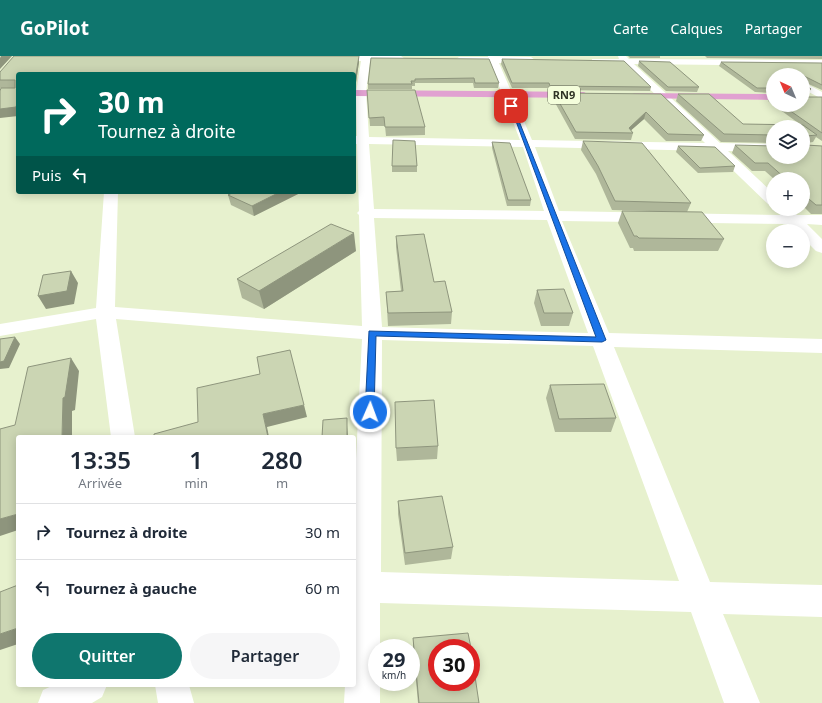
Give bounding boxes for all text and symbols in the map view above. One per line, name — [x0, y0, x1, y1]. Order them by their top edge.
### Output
text: GoPilot — [20, 15, 89, 41]
text: Carte — [613, 19, 649, 38]
text: Calques — [671, 19, 723, 38]
text: Partager — [745, 19, 802, 38]
north arrow — [766, 68, 810, 112]
map controls — [766, 68, 810, 268]
text: 30 m — [98, 83, 165, 121]
road number: RN9 — [548, 86, 580, 104]
icon: right — [32, 88, 84, 140]
pin — [494, 89, 528, 123]
icon: arrive — [500, 95, 522, 117]
text: Tournez à droite — [98, 119, 236, 143]
button: layers — [766, 120, 810, 164]
icon: left — [69, 164, 91, 186]
text: Puis — [32, 165, 61, 185]
button: + — [766, 172, 810, 216]
button: − — [766, 224, 810, 268]
position arrow — [349, 391, 391, 433]
text: 13:35 — [69, 443, 131, 476]
text: 1 — [189, 443, 203, 476]
text: 280 — [261, 443, 303, 476]
text: Arrivée — [78, 474, 122, 492]
text: min — [184, 474, 208, 492]
text: m — [276, 474, 288, 492]
icon: right — [32, 521, 54, 543]
text: Tournez à droite — [66, 522, 187, 542]
text: 30 m — [305, 522, 340, 542]
icon: left — [32, 577, 54, 599]
text: Tournez à gauche — [66, 578, 197, 598]
text: 60 m — [305, 578, 340, 598]
button: Quitter — [32, 633, 182, 679]
button: Partager — [190, 633, 340, 679]
speed limit sign: 30 — [428, 639, 480, 691]
text: 29 — [383, 646, 405, 673]
text: km/h — [382, 668, 406, 682]

